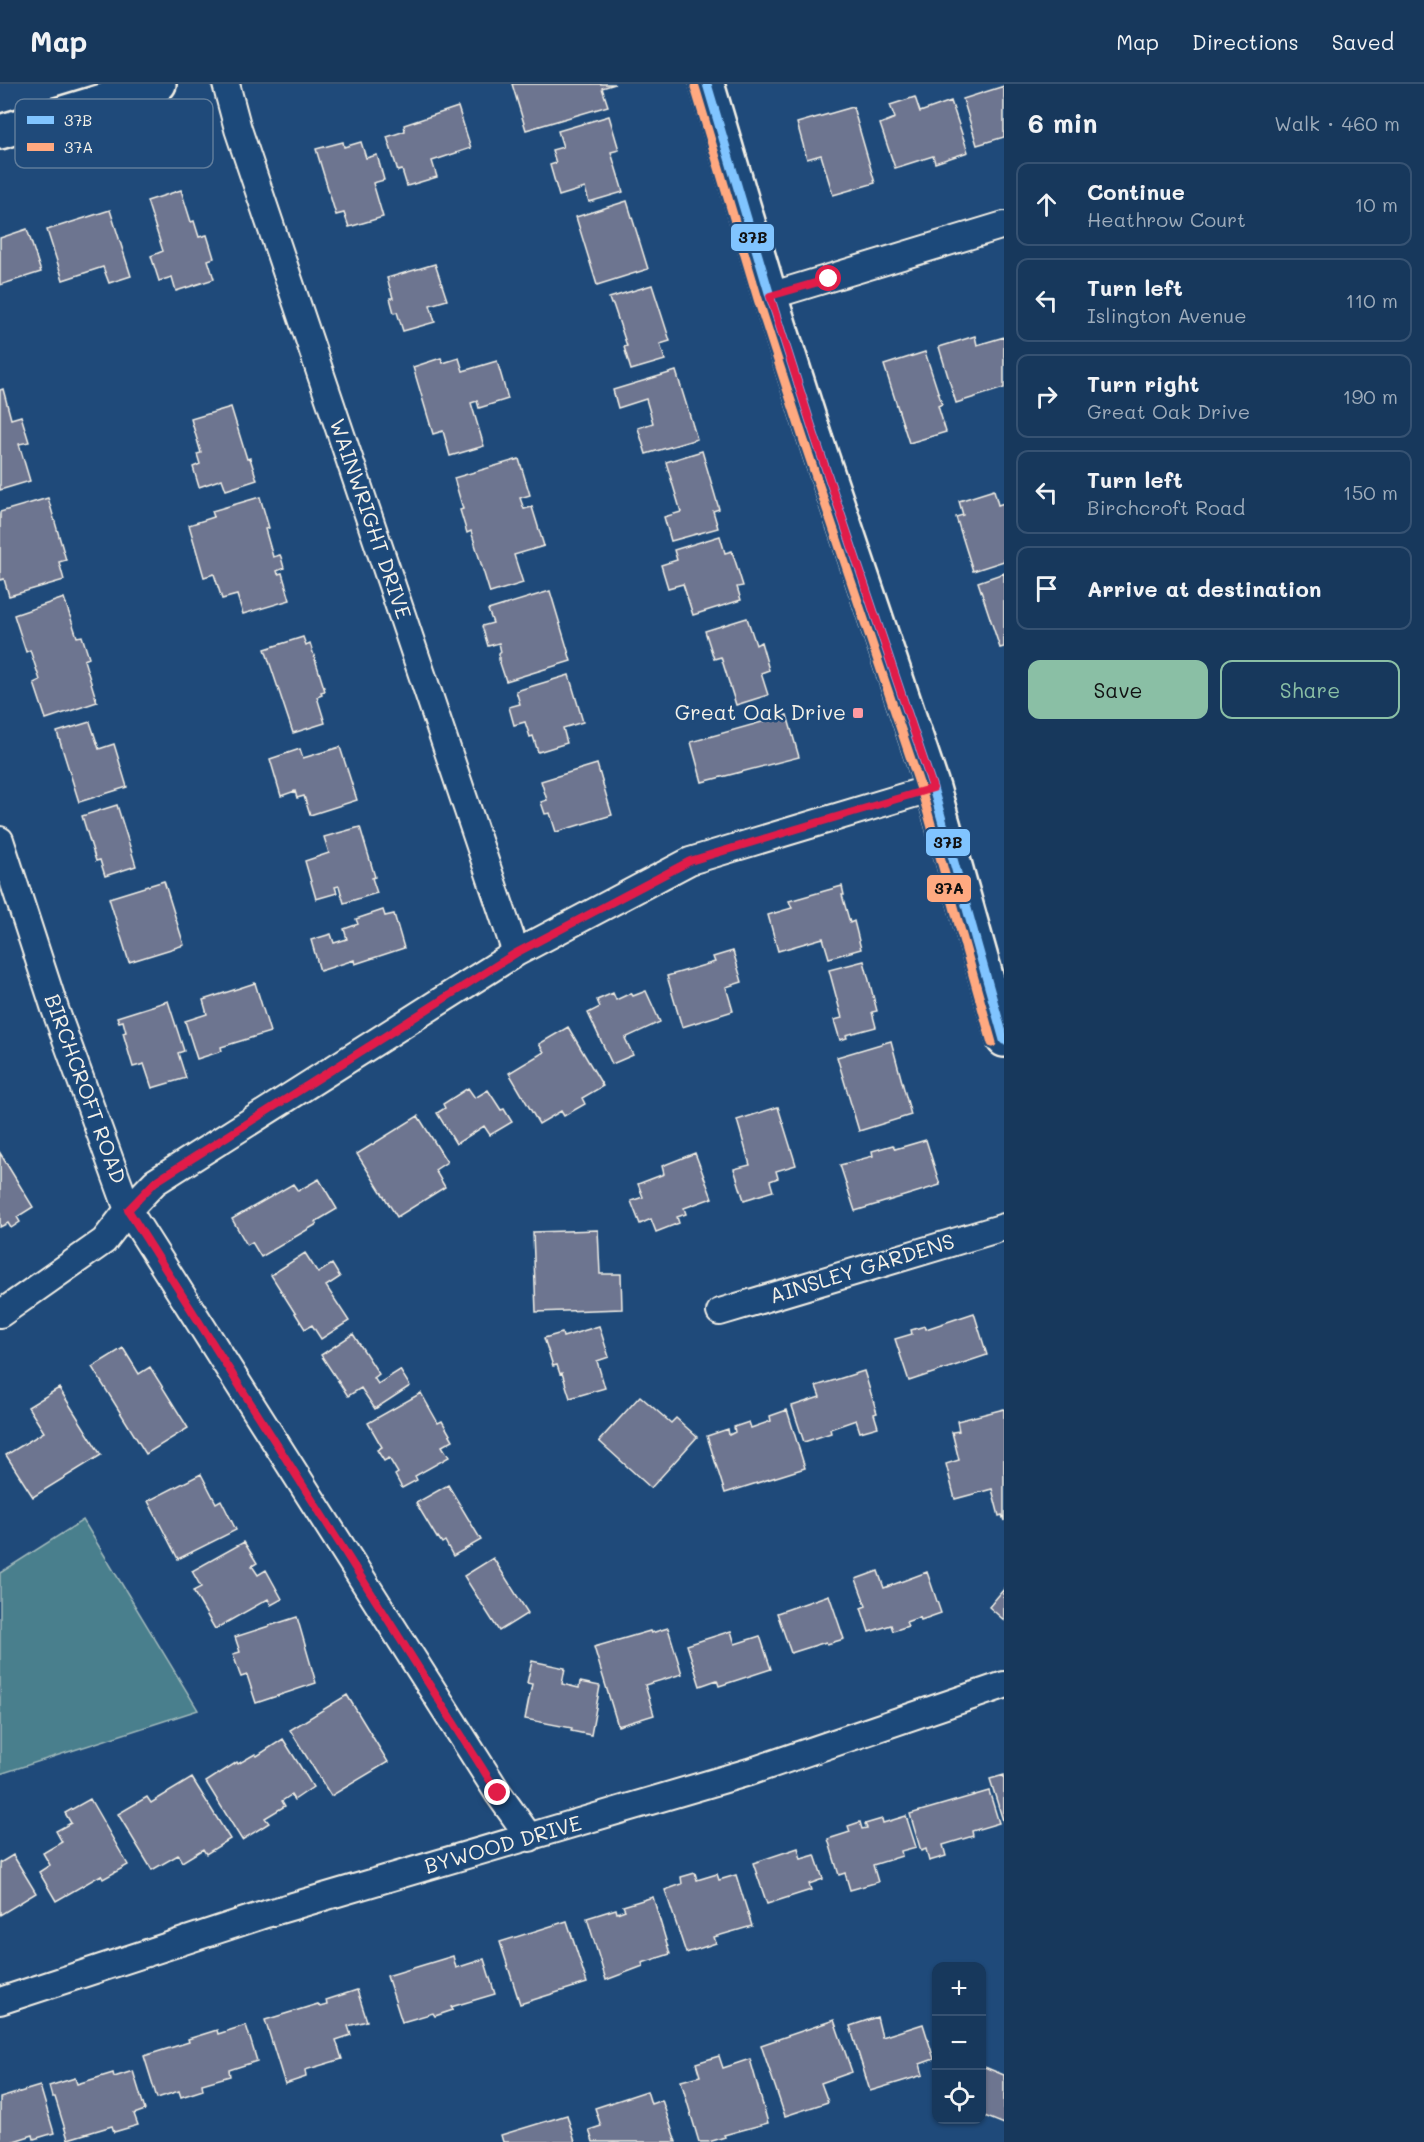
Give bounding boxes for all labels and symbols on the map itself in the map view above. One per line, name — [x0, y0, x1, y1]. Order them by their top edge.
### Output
legend — [15, 99, 213, 168]
text: 37B — [64, 109, 92, 130]
text: 37A — [64, 136, 93, 157]
line badge: 37B — [730, 223, 775, 252]
text: 37B — [738, 226, 768, 247]
route start — [815, 265, 841, 291]
street label: WAINWRIGHT DRIVE — [324, 415, 418, 622]
place label: Great Oak Drive — [675, 698, 846, 725]
marker: Great Oak Drive — [851, 706, 865, 720]
line badge: 37B — [925, 828, 971, 857]
text: 37B — [933, 831, 963, 852]
line badge: 37A — [926, 874, 972, 903]
text: 37A — [934, 877, 964, 898]
street label: BIRCHCROFT ROAD — [40, 990, 133, 1187]
street label: AINSLEY GARDENS — [766, 1227, 957, 1309]
route end — [484, 1779, 510, 1805]
street label: BYWOOD DRIVE — [421, 1808, 584, 1879]

